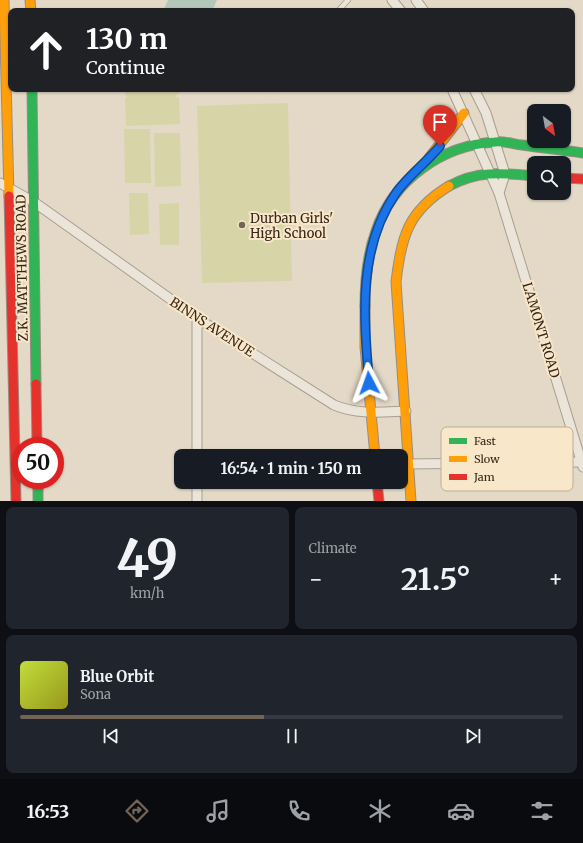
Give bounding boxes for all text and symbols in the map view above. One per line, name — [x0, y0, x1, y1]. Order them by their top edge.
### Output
text: 130 m — [86, 21, 168, 57]
icon: ahead — [20, 24, 72, 76]
text: Continue — [86, 56, 165, 79]
north arrow — [527, 104, 571, 148]
map controls — [527, 104, 571, 200]
pin — [423, 105, 457, 146]
icon: arrive — [429, 111, 451, 133]
button: search — [527, 156, 571, 200]
street label: Z.K. MATTHEWS ROAD — [12, 194, 32, 342]
place label: Durban Girls' High School — [250, 210, 333, 242]
marker: Durban Girls' High School — [237, 220, 247, 230]
street label: LAMONT ROAD — [518, 280, 564, 380]
street label: BINNS AVENUE — [166, 293, 258, 361]
position arrow — [348, 362, 390, 404]
legend — [441, 427, 573, 491]
text: Fast — [474, 434, 497, 448]
speed limit sign: 50 — [12, 437, 64, 489]
text: Slow — [474, 452, 500, 466]
text: 16:54 · 1 min · 150 m — [221, 459, 361, 478]
text: Jam — [473, 470, 495, 484]
text: 49 — [116, 526, 178, 591]
text: Climate — [309, 540, 357, 557]
text: 21.5° — [401, 560, 471, 598]
text: − — [309, 565, 323, 593]
text: + — [548, 565, 563, 593]
text: km/h — [130, 585, 164, 602]
text: Blue Orbit — [80, 667, 154, 686]
text: Sona — [80, 686, 111, 703]
icon: previous — [100, 725, 122, 747]
icon: pause — [281, 725, 303, 747]
icon: next — [462, 725, 484, 747]
icon: directions — [123, 797, 151, 825]
icon: music — [204, 797, 232, 825]
icon: phone — [285, 797, 313, 825]
icon: climate — [366, 797, 394, 825]
icon: car — [447, 797, 475, 825]
icon: filters — [528, 797, 556, 825]
text: 16:53 — [27, 800, 69, 823]

